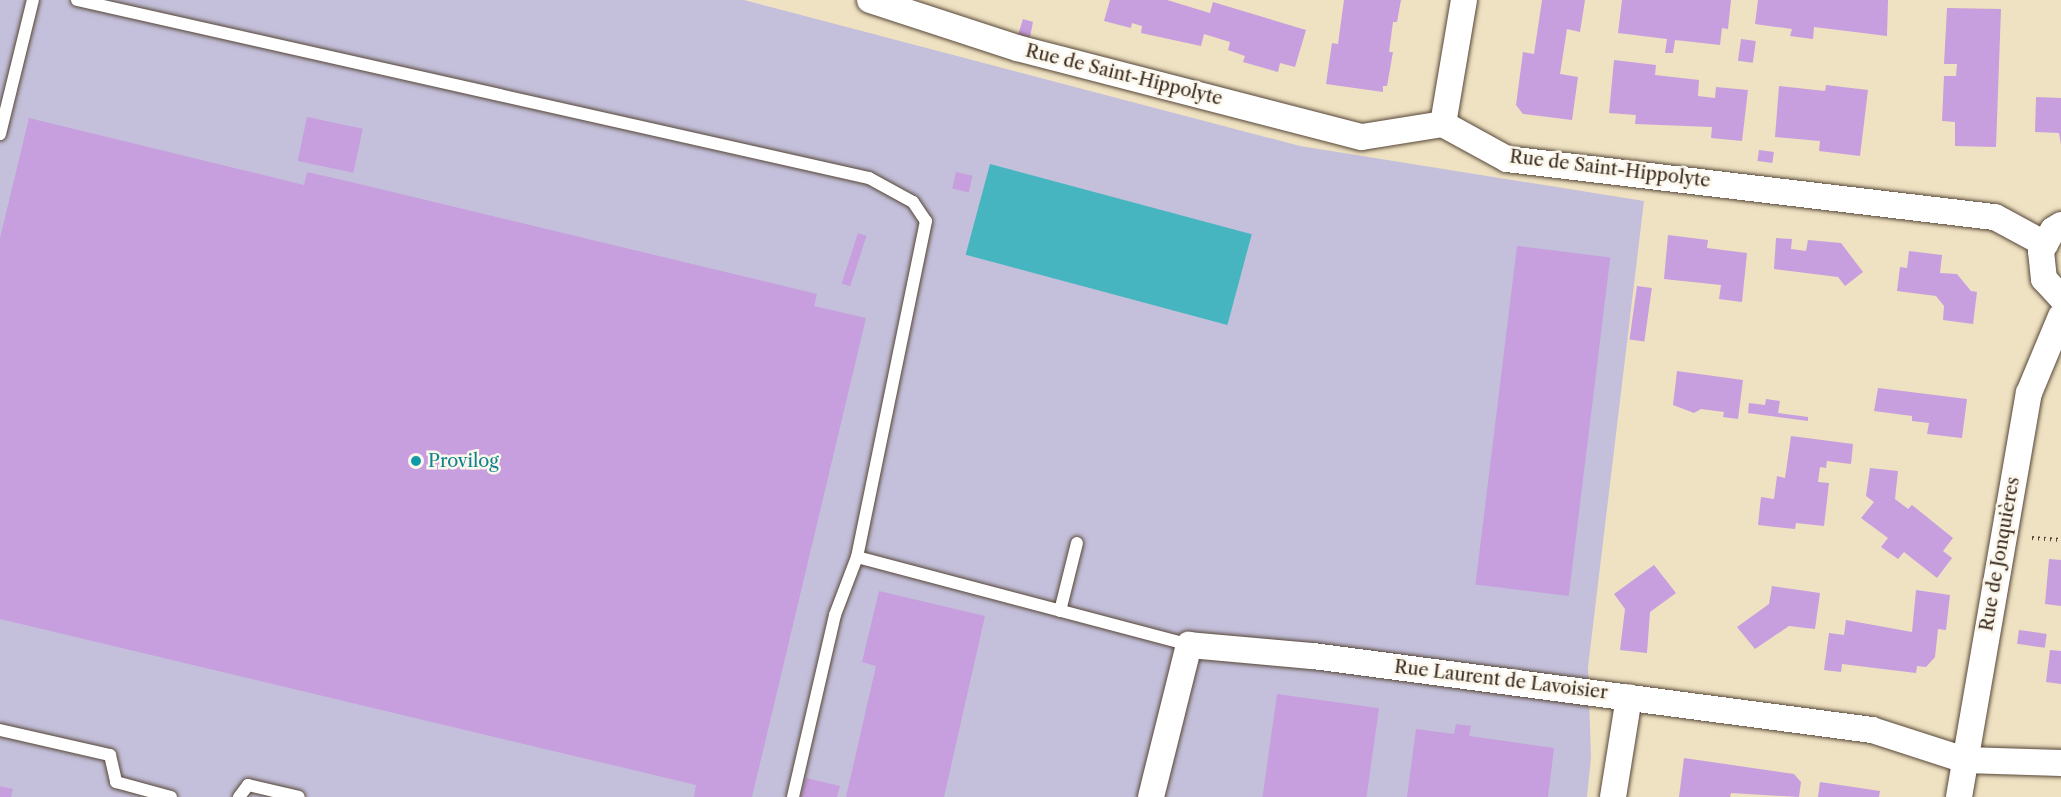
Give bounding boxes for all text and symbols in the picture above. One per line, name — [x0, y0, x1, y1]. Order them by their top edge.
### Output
street label: Rue de Saint-Hippolyte — [1023, 40, 1225, 110]
street label: Rue de Saint-Hippolyte — [1508, 146, 1712, 192]
place label: Provilog — [428, 450, 499, 472]
marker: Provilog — [409, 454, 423, 468]
street label: Rue de Jonquières — [1976, 475, 2024, 633]
street label: Rue Laurent de Lavoisier — [1393, 656, 1609, 704]

